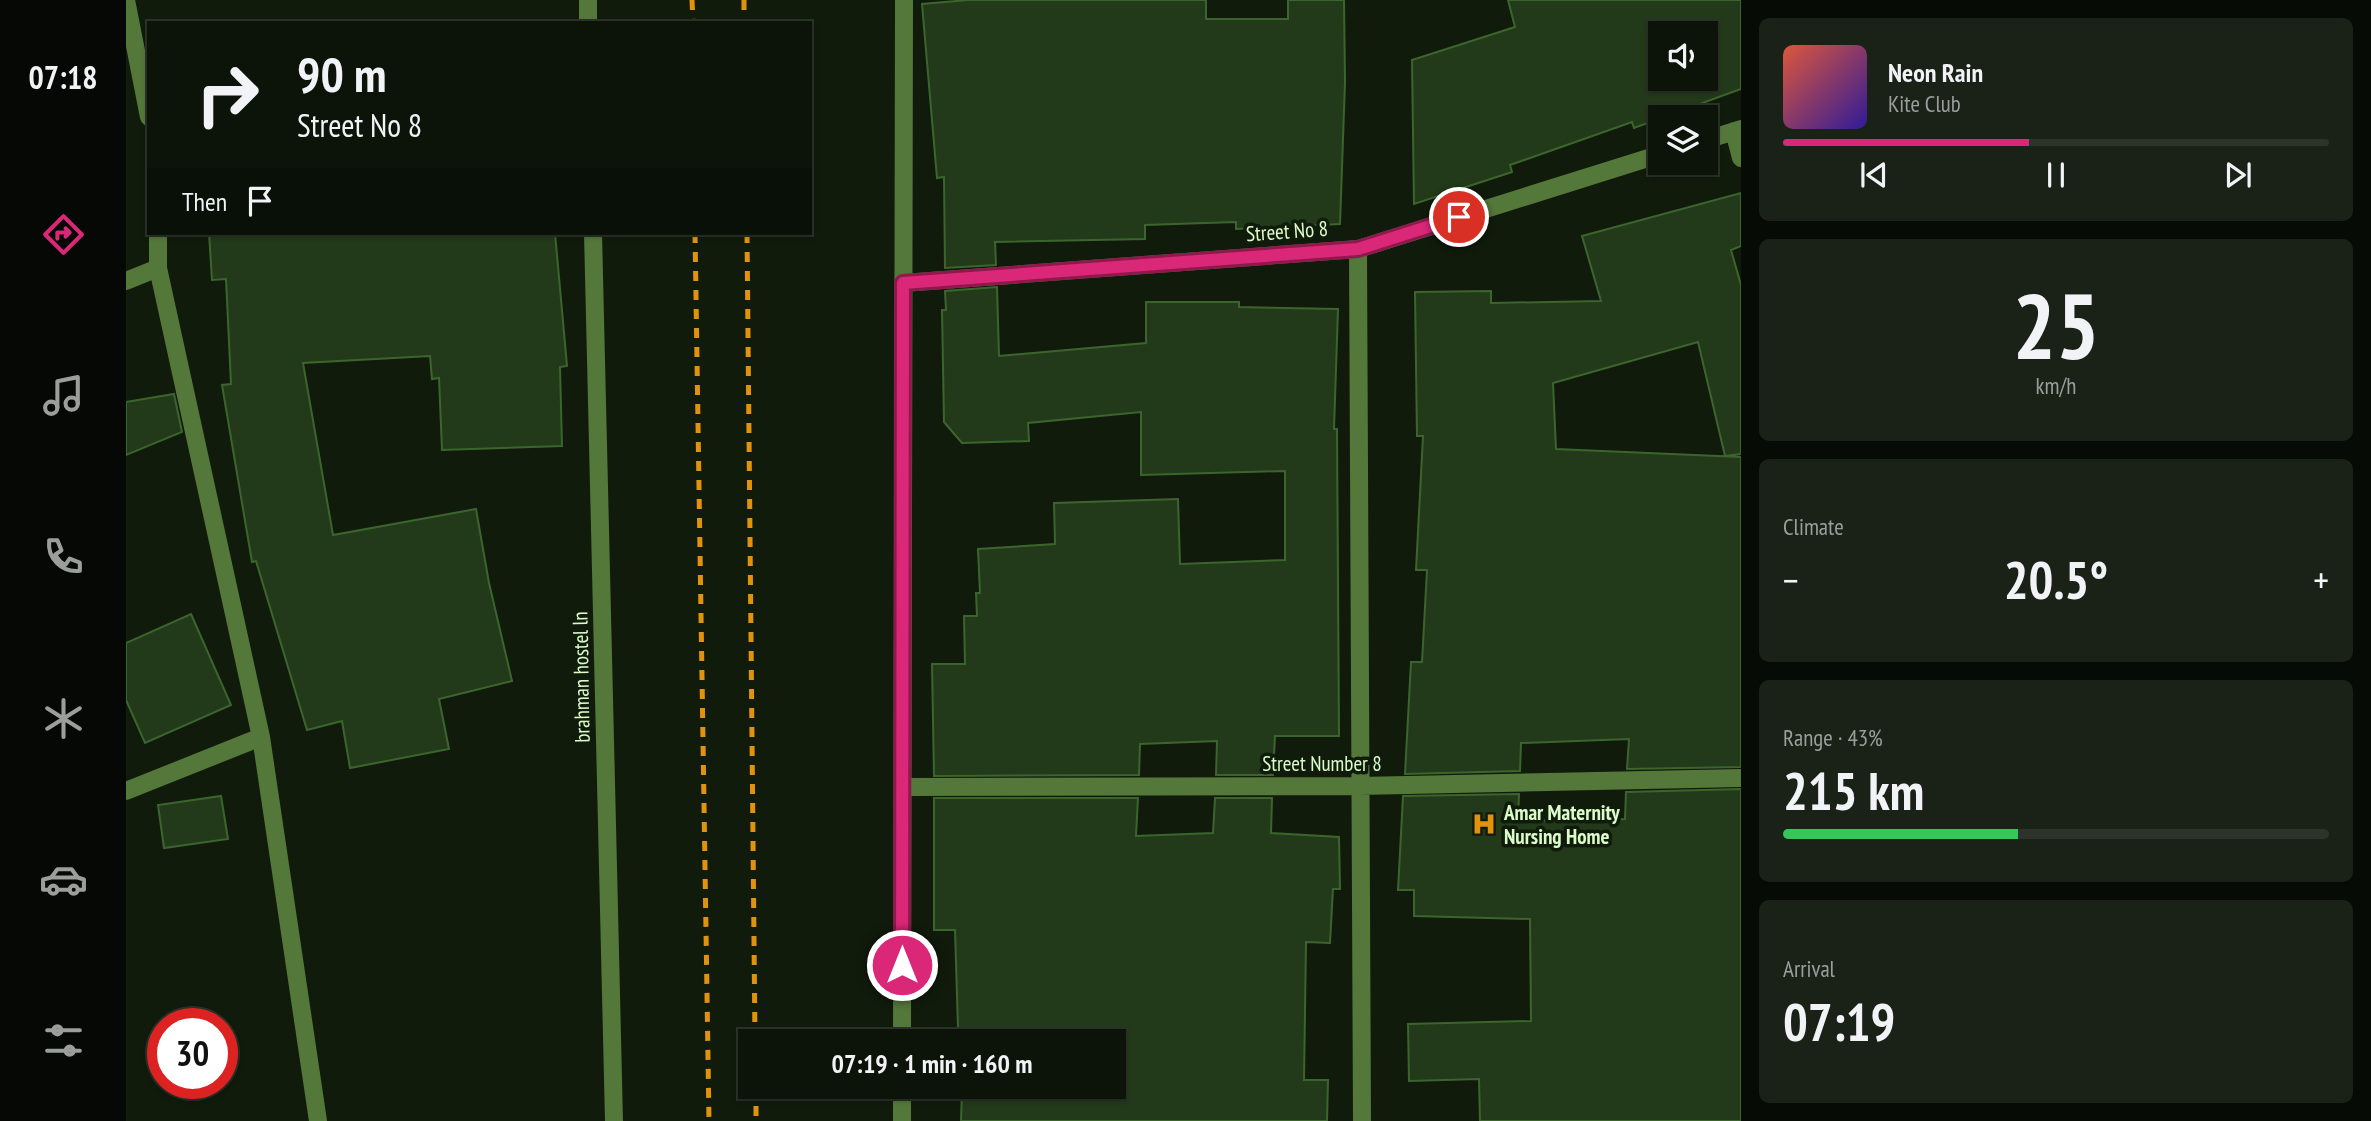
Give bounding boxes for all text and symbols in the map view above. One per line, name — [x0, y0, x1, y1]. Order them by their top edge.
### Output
map controls — [1648, 21, 1718, 175]
button: sound — [1648, 21, 1718, 91]
text: 90 m — [297, 42, 386, 106]
icon: right — [182, 49, 273, 140]
text: 07:18 — [28, 56, 98, 98]
text: Neon Rain — [1888, 56, 1983, 89]
text: Kite Club — [1888, 89, 1961, 118]
text: Street No 8 — [297, 104, 422, 146]
button: layers — [1648, 105, 1718, 175]
icon: previous — [1855, 156, 1893, 194]
icon: pause — [2037, 156, 2075, 194]
icon: next — [2219, 156, 2257, 194]
icon: arrive — [241, 182, 279, 220]
text: Then — [182, 185, 227, 218]
pin — [1429, 187, 1489, 247]
icon: arrive — [1440, 198, 1478, 236]
icon: directions — [39, 210, 88, 259]
street label: Street No 8 — [1245, 215, 1329, 247]
text: 25 — [2013, 266, 2100, 384]
icon: music — [39, 371, 88, 420]
text: km/h — [2036, 371, 2076, 400]
text: Climate — [1783, 512, 1844, 541]
icon: phone — [39, 532, 88, 581]
text: 20.5° — [2004, 546, 2108, 613]
text: − — [1783, 555, 1799, 604]
text: + — [2313, 555, 2329, 604]
street label: brahman hostel ln — [566, 611, 596, 743]
icon: climate — [39, 694, 88, 743]
text: Range · 43% — [1783, 723, 1883, 752]
street label: Street Number 8 — [1262, 750, 1382, 777]
text: 215 km — [1783, 757, 1924, 824]
place label: Amar Maternity Nursing Home — [1503, 799, 1620, 850]
hospital icon: Amar Maternity Nursing Home — [1470, 810, 1498, 838]
icon: car — [39, 855, 88, 904]
position arrow — [865, 928, 939, 1002]
text: Arrival — [1783, 954, 1835, 983]
text: 07:19 — [1783, 988, 1895, 1055]
speed limit sign: 30 — [147, 1008, 238, 1099]
icon: filters — [39, 1016, 88, 1065]
text: 07:19 · 1 min · 160 m — [832, 1047, 1032, 1080]

